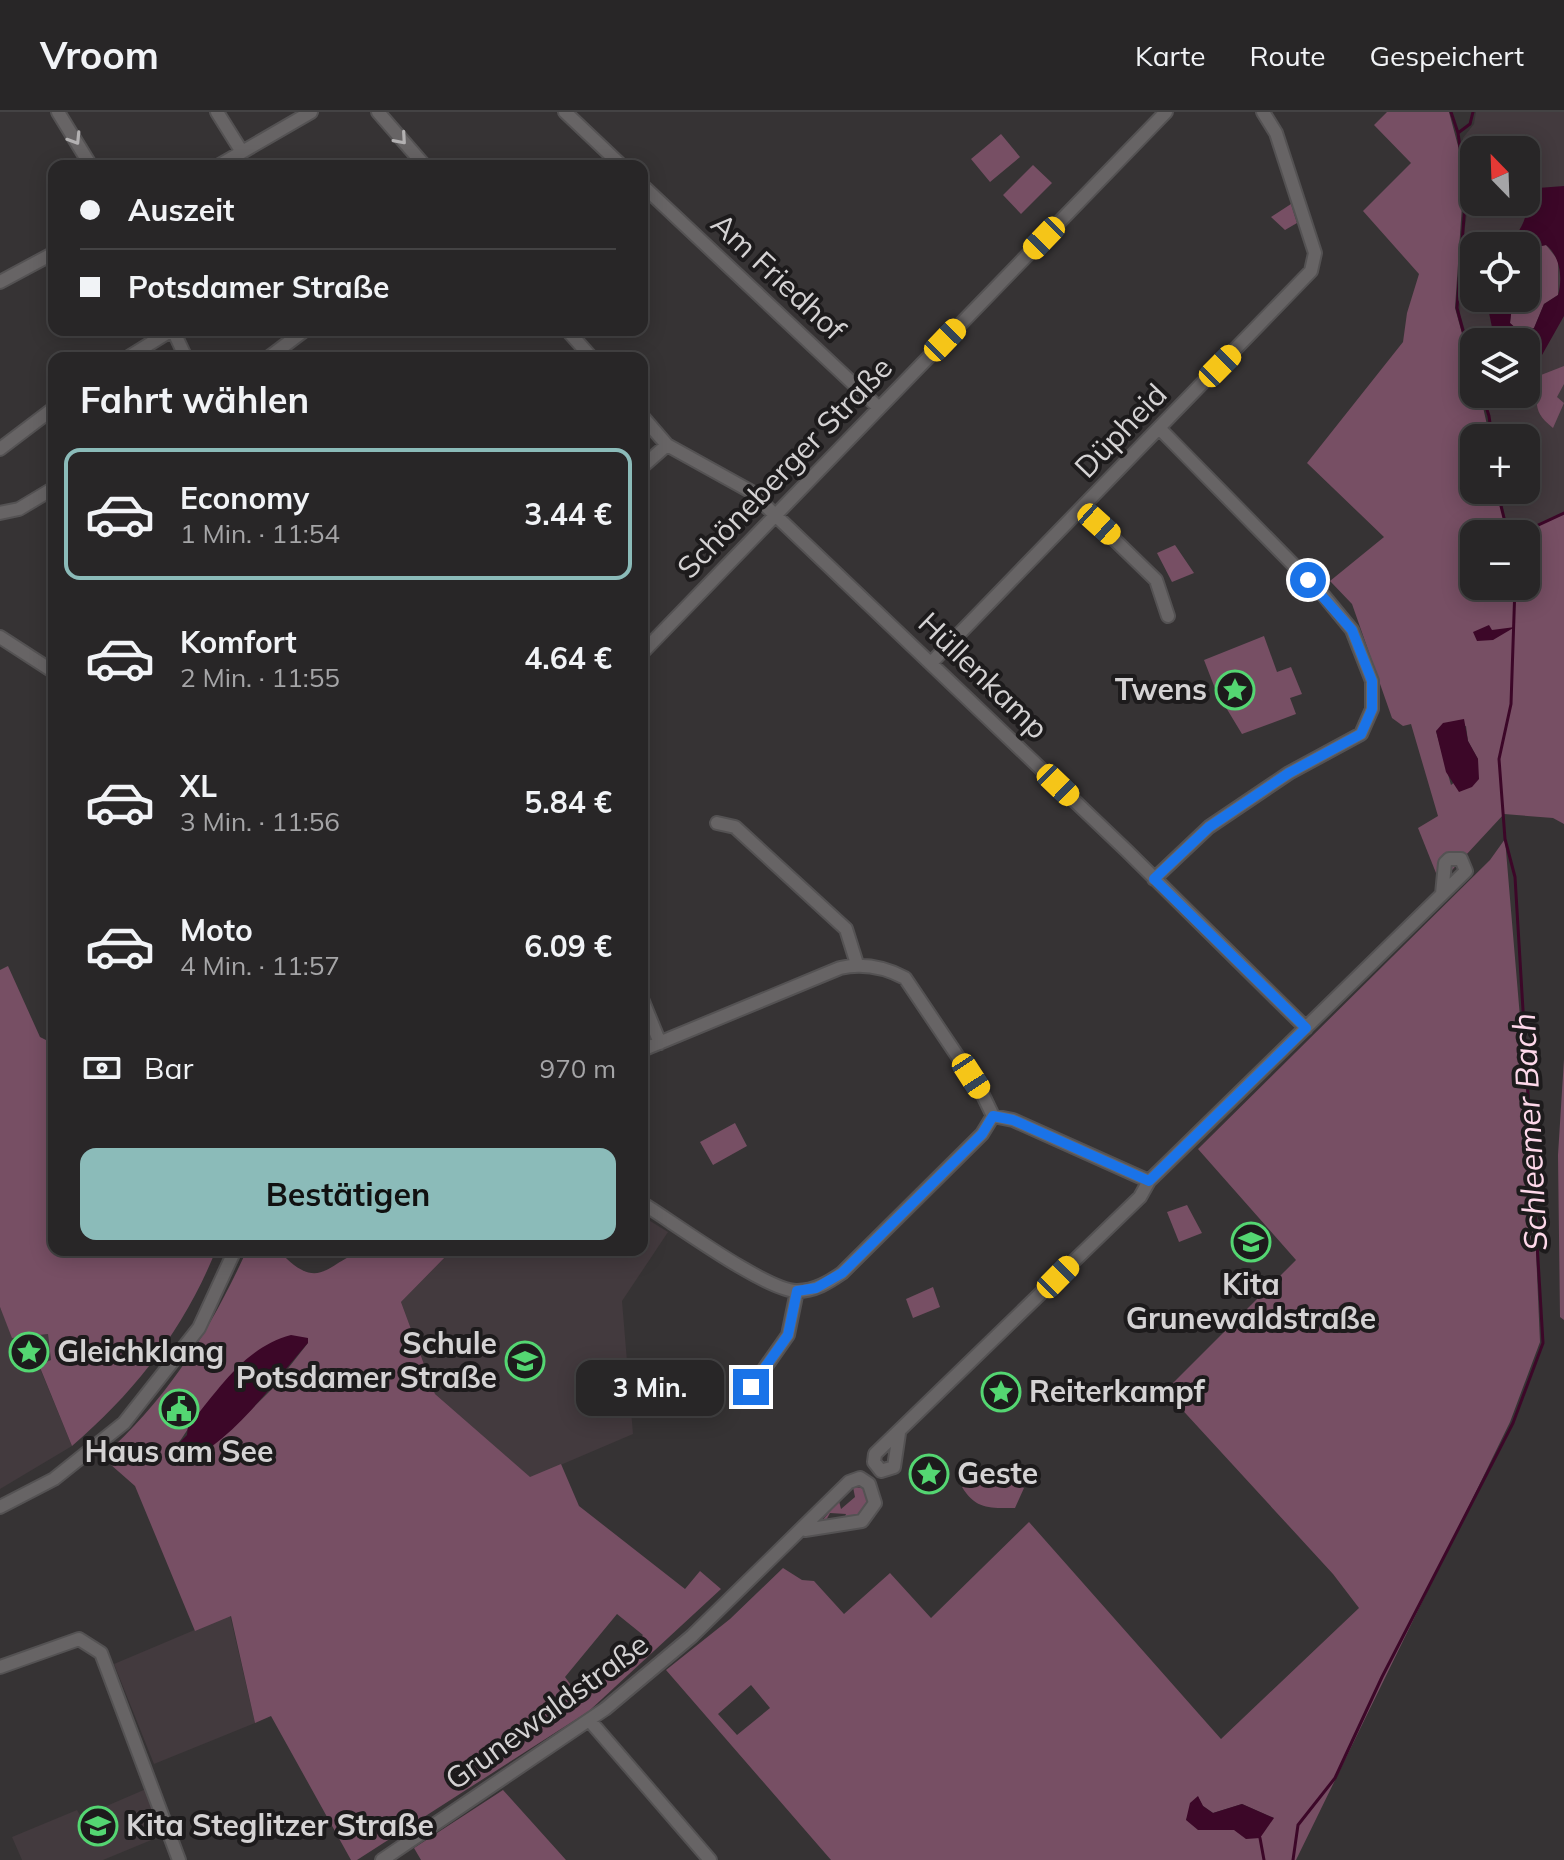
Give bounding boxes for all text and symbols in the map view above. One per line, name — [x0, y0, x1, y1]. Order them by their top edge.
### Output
text: Vroom — [40, 31, 159, 79]
text: Karte — [1135, 38, 1205, 73]
text: Route — [1249, 38, 1326, 73]
text: Gespeichert — [1370, 38, 1524, 73]
one-way arrow — [65, 130, 80, 145]
one-way arrow — [391, 130, 406, 144]
north arrow — [1460, 136, 1540, 216]
map controls — [1460, 136, 1540, 600]
text: Auszeit — [128, 191, 234, 229]
street label: Am Friedhof — [704, 204, 854, 349]
car — [1019, 212, 1069, 264]
button: locate — [1460, 232, 1540, 312]
text: Potsdamer Straße — [128, 268, 389, 306]
car — [920, 314, 970, 366]
button: layers — [1460, 328, 1540, 408]
car — [1195, 341, 1245, 391]
street label: Schöneberger Straße — [669, 349, 900, 586]
street label: Düpheid — [1066, 375, 1175, 486]
text: Fahrt wählen — [80, 377, 309, 422]
button: + — [1460, 424, 1540, 504]
icon: car — [84, 478, 156, 550]
text: Economy — [180, 479, 309, 517]
text: 3.44 € — [524, 495, 612, 533]
car — [1073, 499, 1125, 549]
text: 1 Min. · 11:54 — [180, 517, 340, 550]
button: − — [1460, 520, 1540, 600]
route start — [1290, 562, 1326, 598]
street label: Hüllenkamp — [911, 604, 1057, 747]
icon: car — [84, 622, 156, 694]
text: Komfort — [180, 623, 297, 661]
text: 4.64 € — [524, 639, 612, 677]
text: 2 Min. · 11:55 — [180, 661, 340, 694]
place icon: Twens — [1214, 669, 1256, 711]
place label: Twens — [1115, 670, 1207, 708]
car — [1032, 760, 1084, 810]
icon: car — [84, 766, 156, 838]
text: XL — [180, 767, 217, 805]
text: 5.84 € — [524, 783, 612, 821]
text: 3 Min. · 11:56 — [180, 805, 340, 838]
icon: car — [84, 910, 156, 982]
text: Moto — [180, 911, 253, 949]
text: 6.09 € — [524, 927, 612, 965]
text: 4 Min. · 11:57 — [180, 949, 340, 982]
water label: Schleemer Bach — [1503, 1012, 1555, 1252]
icon: cash — [80, 1046, 124, 1090]
text: Bar — [144, 1049, 193, 1087]
car — [948, 1049, 994, 1103]
text: 970 m — [540, 1052, 616, 1085]
button: Bestätigen — [80, 1148, 616, 1240]
school or university icon: Kita Grunewaldstraße — [1230, 1221, 1272, 1263]
car — [1033, 1252, 1083, 1302]
place label: Kita Grunewaldstraße — [1126, 1265, 1376, 1337]
place label: Schule Potsdamer Straße — [236, 1324, 497, 1396]
place icon: Gleichklang — [8, 1331, 50, 1373]
place label: Gleichklang — [57, 1332, 224, 1370]
school or university icon: Schule Potsdamer Straße — [504, 1340, 546, 1382]
callout: 3 Min. — [575, 1359, 723, 1415]
route end — [733, 1369, 769, 1405]
text: 3 Min. — [613, 1371, 687, 1404]
place icon: Reiterkampf — [980, 1371, 1022, 1413]
place label: Reiterkampf — [1029, 1372, 1206, 1410]
public building icon: Haus am See — [158, 1388, 200, 1430]
place label: Haus am See — [85, 1432, 273, 1470]
place icon: Geste — [908, 1453, 950, 1495]
place label: Geste — [957, 1454, 1038, 1492]
street label: Grunewaldstraße — [437, 1625, 655, 1798]
school or university icon: Kita Steglitzer Straße — [77, 1805, 119, 1847]
place label: Kita Steglitzer Straße — [126, 1806, 434, 1844]

